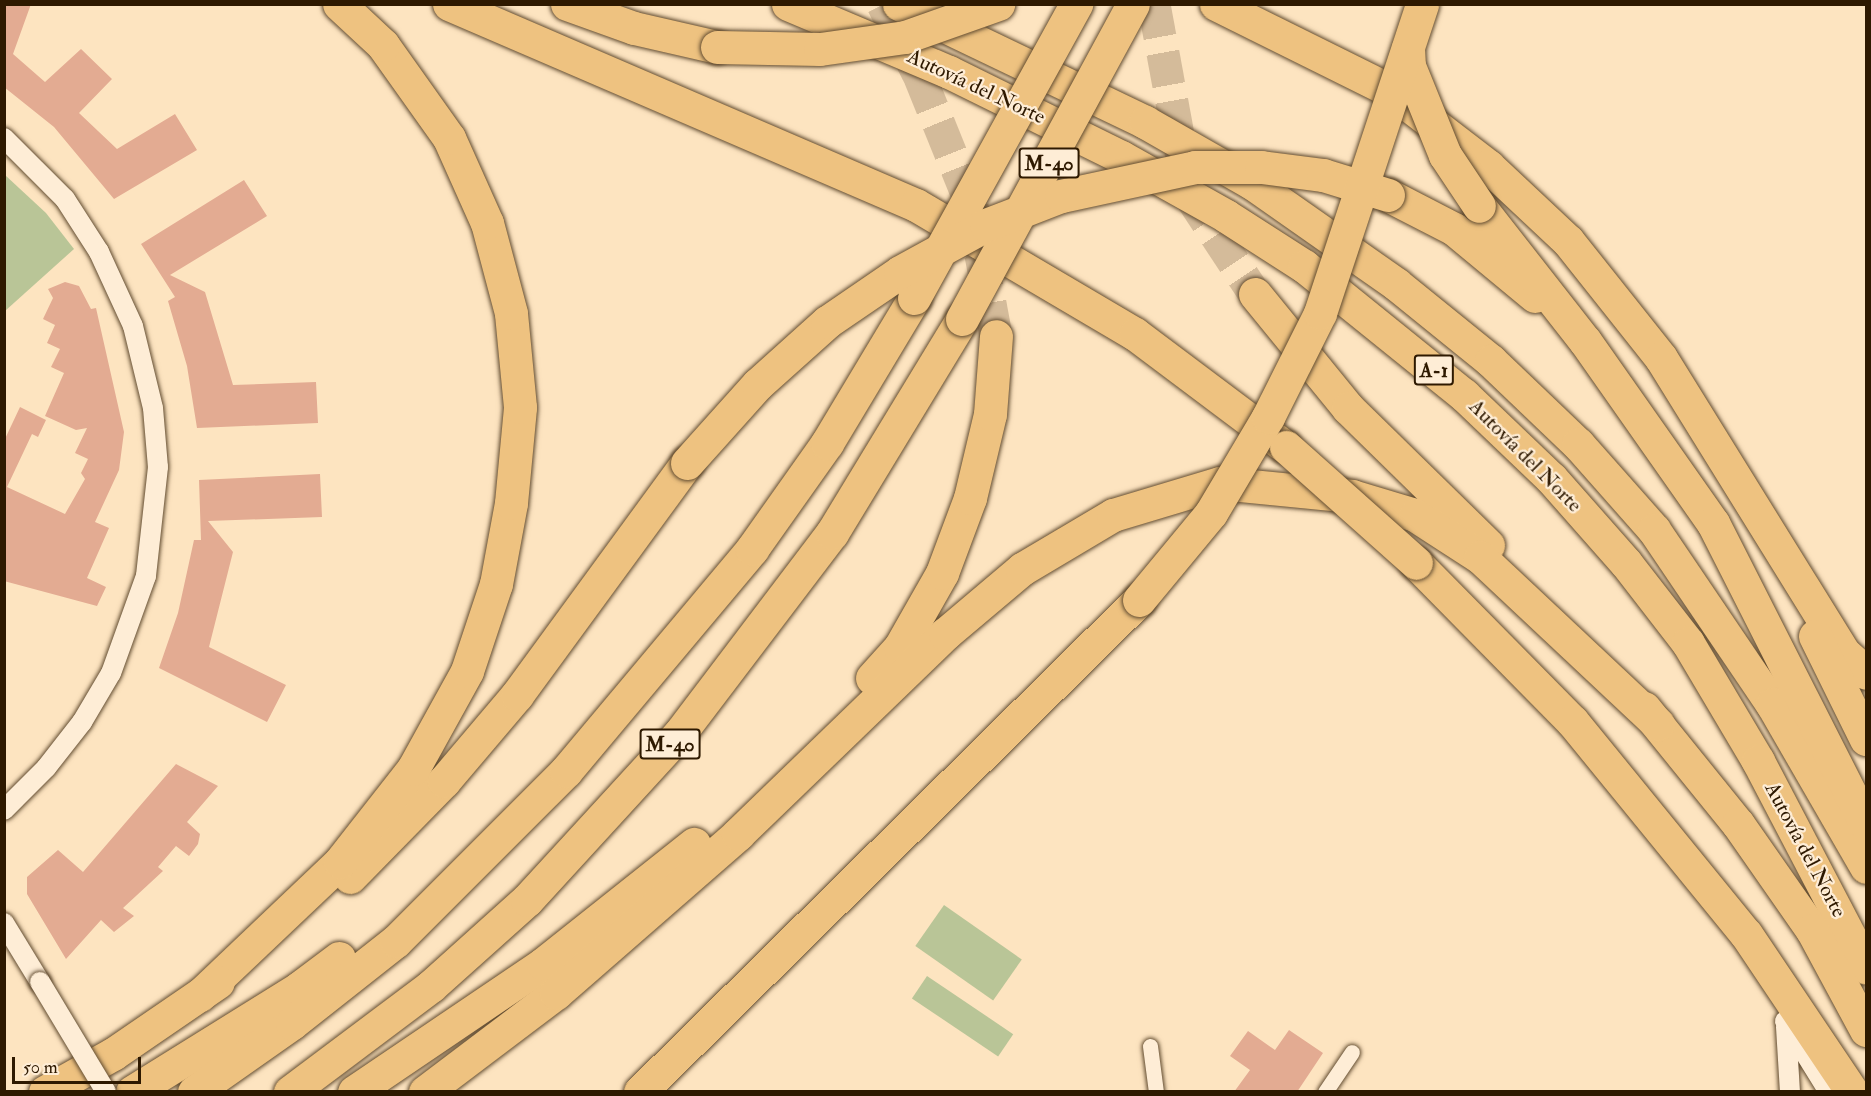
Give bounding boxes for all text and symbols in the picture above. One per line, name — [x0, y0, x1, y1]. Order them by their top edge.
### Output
street label: Autovía del Norte — [903, 44, 1049, 130]
road number: M-40 — [1018, 146, 1080, 180]
road number: A-1 — [1413, 353, 1455, 387]
street label: Autovía del Norte — [1463, 394, 1587, 518]
road number: M-40 — [638, 727, 702, 761]
street label: Autovía del Norte — [1759, 778, 1851, 922]
scale bar — [15, 1045, 144, 1083]
text: 50 m — [23, 1056, 58, 1079]

